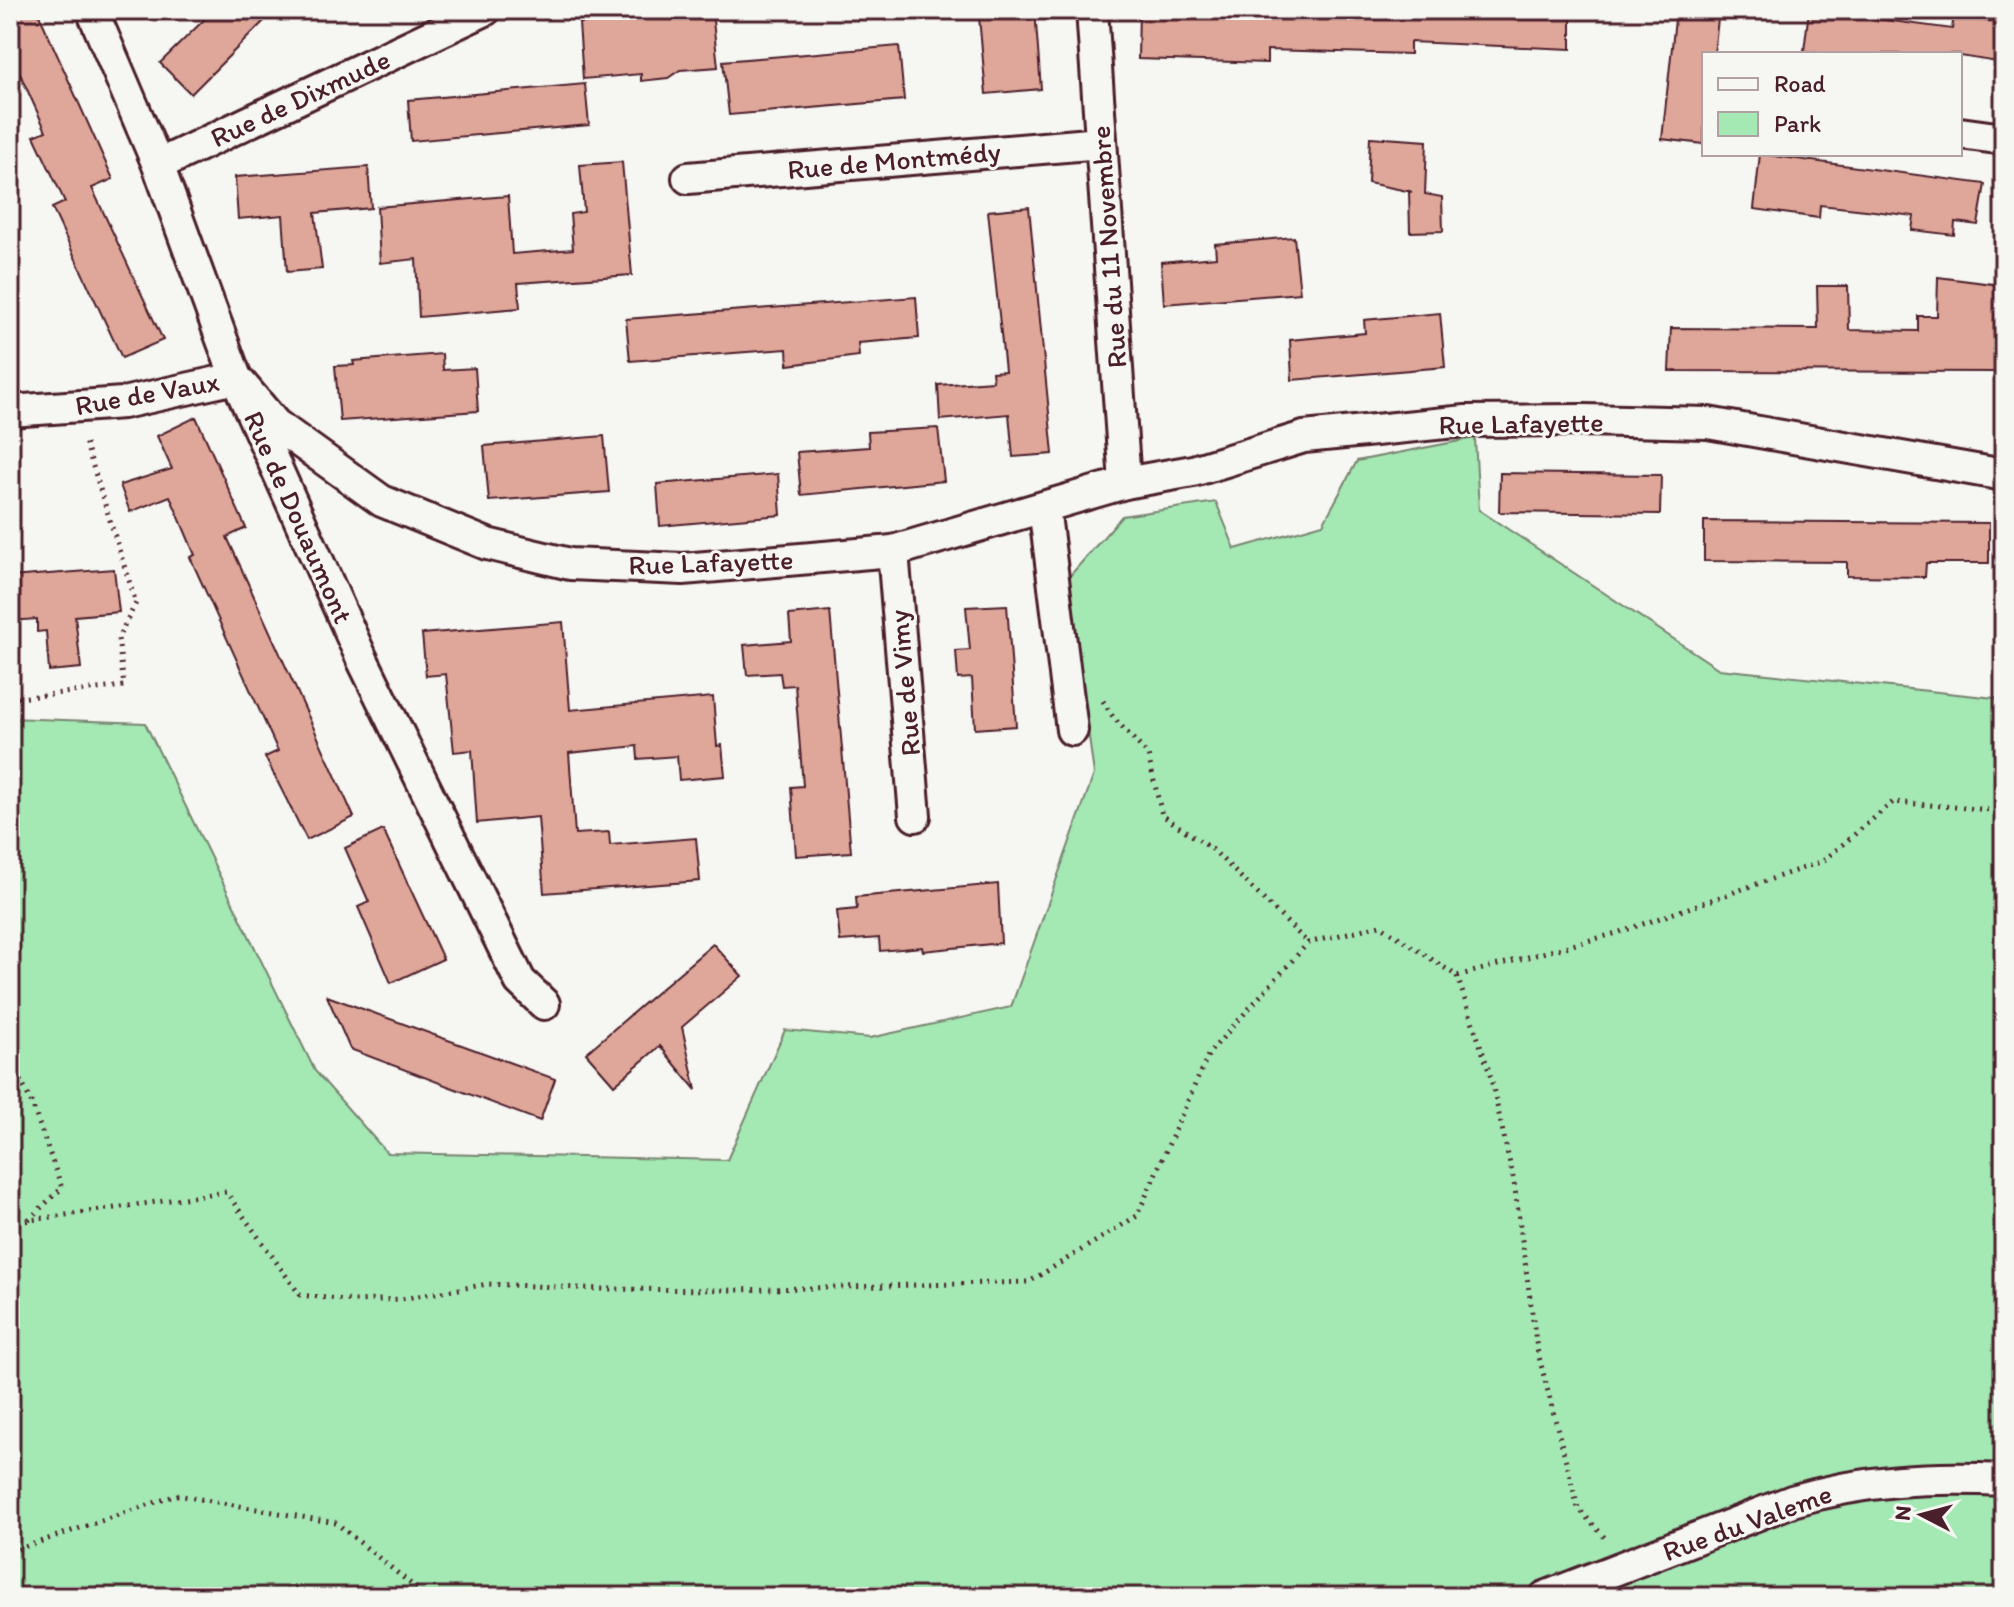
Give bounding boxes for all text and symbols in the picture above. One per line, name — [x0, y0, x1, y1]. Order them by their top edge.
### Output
street label: Rue de Dixmude — [205, 42, 395, 154]
legend — [1702, 52, 1962, 156]
text: Road — [1774, 69, 1826, 98]
text: Park — [1774, 109, 1821, 138]
street label: Rue du 11 Novembre — [1083, 125, 1133, 369]
street label: Rue de Montmédy — [786, 134, 1002, 186]
street label: Rue de Vaux — [72, 364, 222, 422]
street label: Rue Lafayette — [1438, 405, 1604, 441]
street label: Rue de Douaumont — [237, 406, 361, 628]
street label: Rue Lafayette — [628, 542, 794, 582]
street label: Rue de Vimy — [881, 608, 927, 758]
north arrow — [1882, 1475, 1962, 1555]
street label: Rue du Valeme — [1658, 1476, 1836, 1568]
text: N — [1888, 1504, 1917, 1522]

